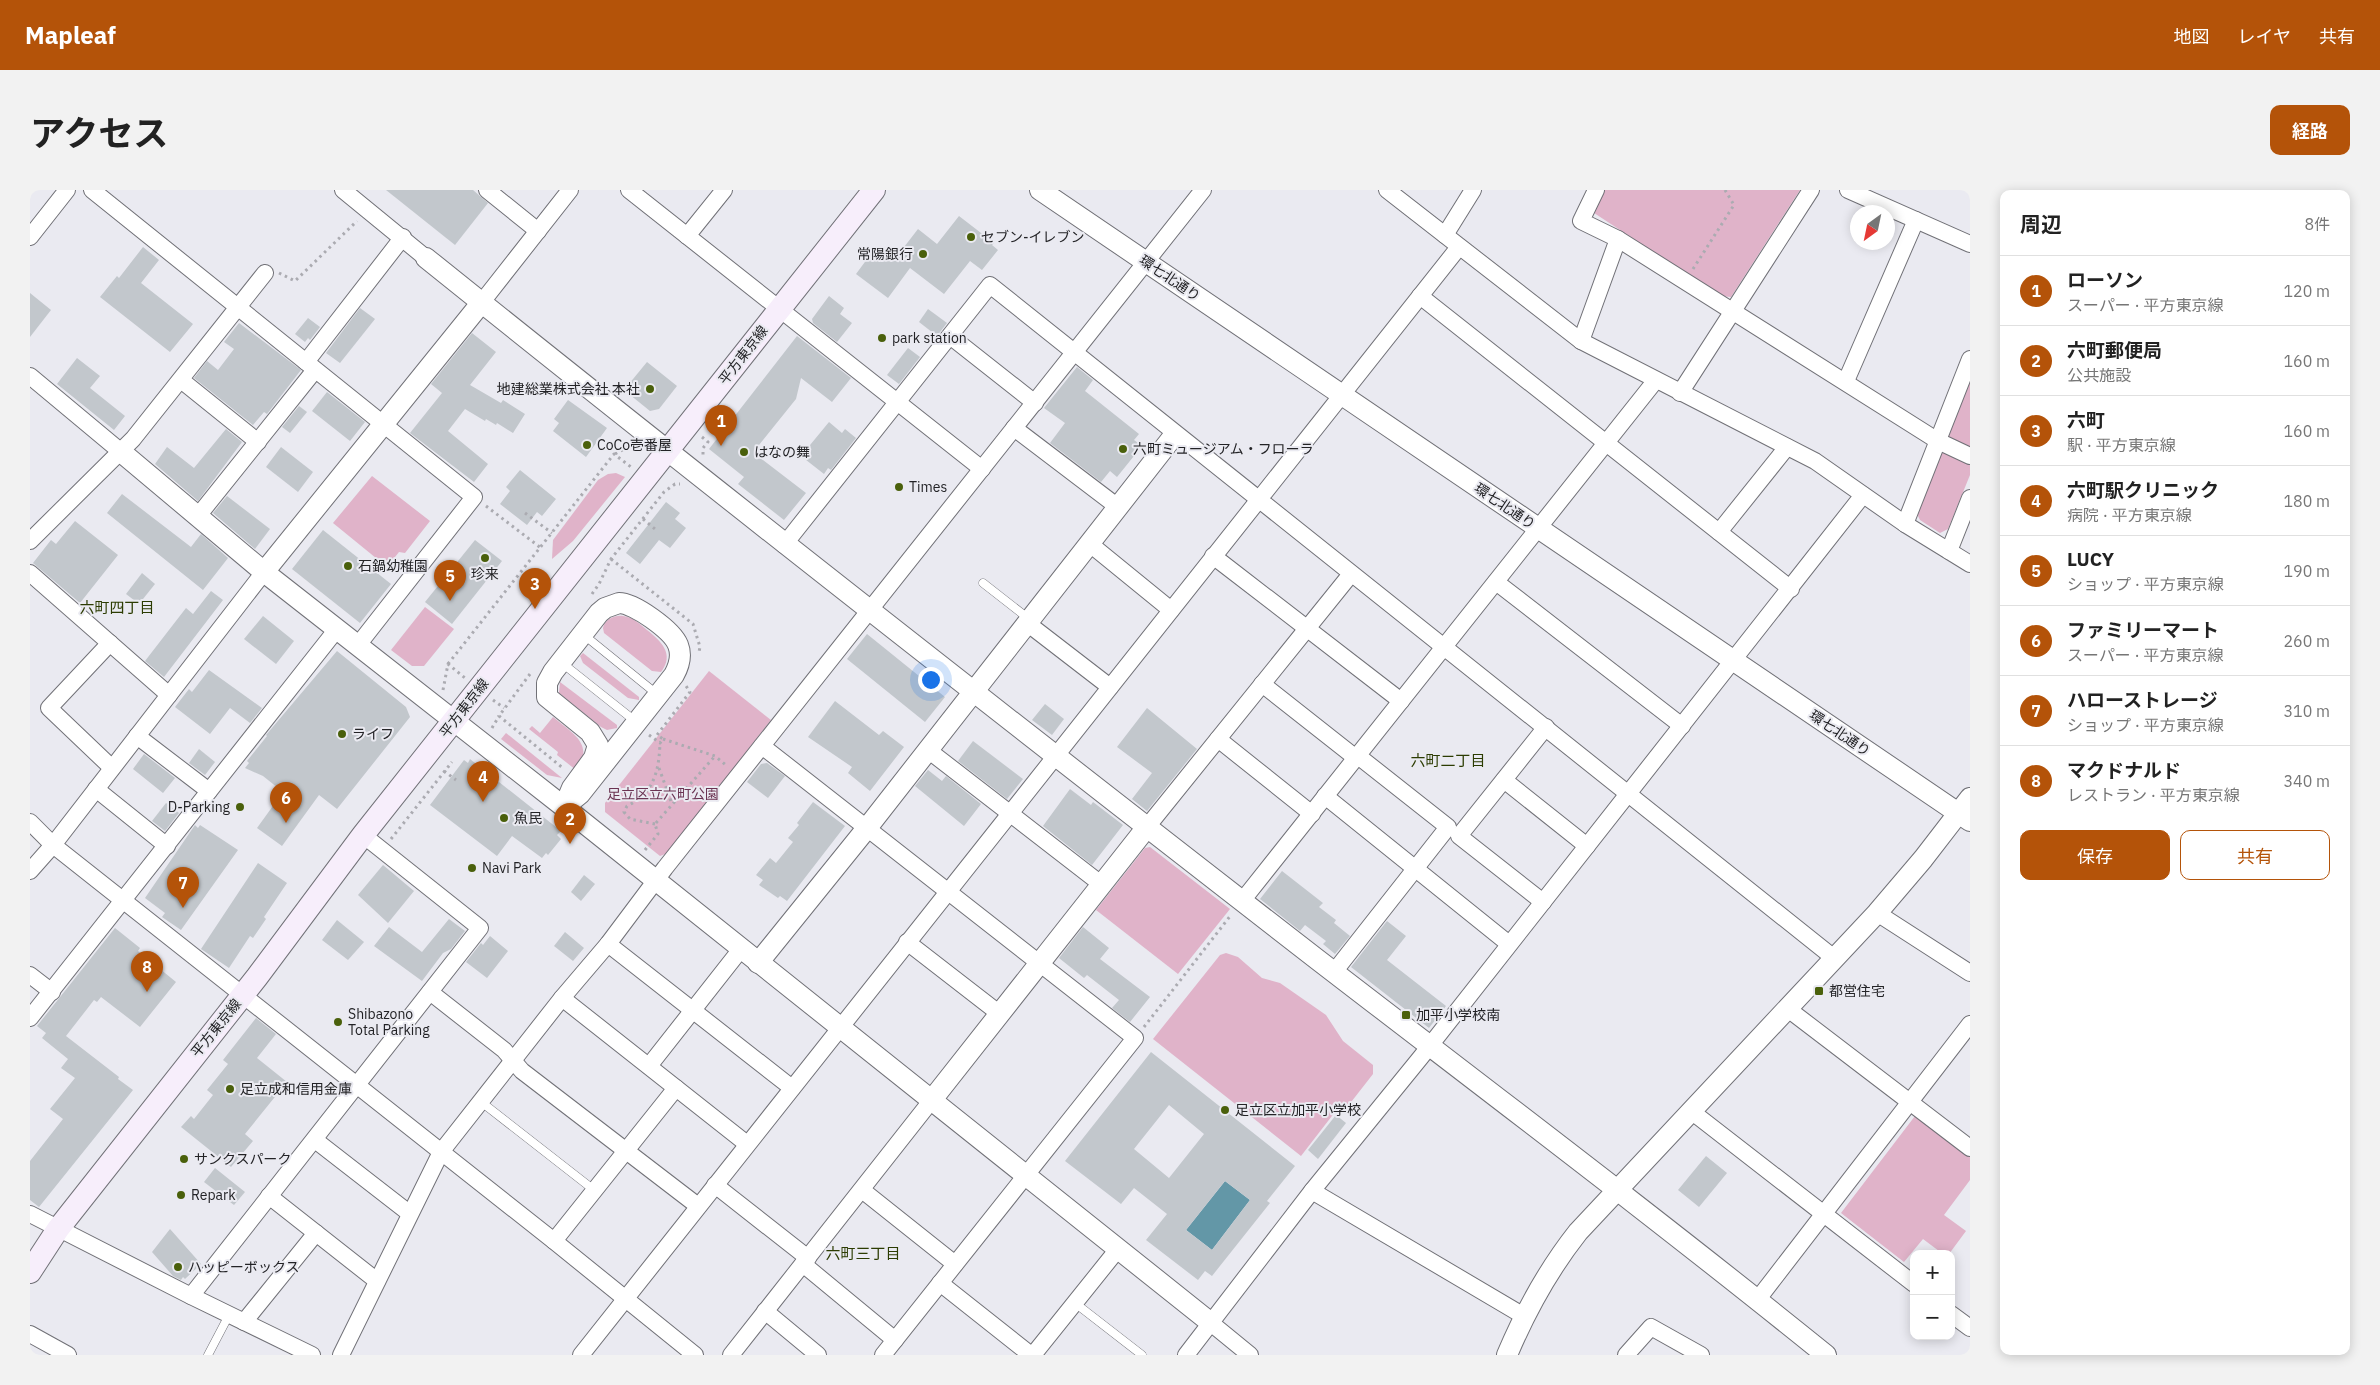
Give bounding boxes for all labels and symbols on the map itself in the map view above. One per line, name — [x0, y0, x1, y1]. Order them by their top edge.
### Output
north arrow — [1850, 205, 1895, 250]
place label: セブン-イレブン — [981, 228, 1085, 246]
marker: セブン-イレブン — [965, 231, 977, 243]
place label: 常陽銀行 — [857, 245, 913, 263]
marker: 常陽銀行 — [917, 248, 929, 260]
street label: 環七北通り — [1136, 251, 1204, 305]
street label: 平方東京線 — [714, 322, 772, 388]
place label: park station — [892, 329, 967, 347]
marker: park station — [876, 332, 888, 344]
place label: 地建総業株式会社 本社 — [497, 380, 640, 398]
marker: 地建総業株式会社 本社 — [644, 383, 656, 395]
pin: 1 — [705, 405, 737, 446]
place label: CoCo壱番屋 — [597, 436, 672, 454]
marker: CoCo壱番屋 — [581, 439, 593, 451]
place label: 六町ミュージアム・フローラ — [1133, 440, 1314, 458]
place label: はなの舞 — [754, 443, 810, 461]
marker: 六町ミュージアム・フローラ — [1117, 443, 1129, 455]
marker: はなの舞 — [738, 446, 750, 458]
place label: Times — [909, 478, 947, 496]
street label: 環七北通り — [1471, 479, 1539, 533]
marker: Times — [893, 481, 905, 493]
marker: 珍来 — [479, 552, 491, 564]
place label: 石鍋幼稚園 — [358, 557, 428, 575]
marker: 石鍋幼稚園 — [342, 560, 354, 572]
pin: 5 — [434, 560, 466, 601]
place label: 珍来 — [471, 565, 499, 583]
pin: 3 — [519, 568, 551, 609]
district label: 六町四丁目 — [79, 598, 155, 617]
your location — [918, 667, 944, 693]
street label: 平方東京線 — [435, 675, 493, 741]
street label: 環七北通り — [1806, 706, 1874, 760]
place label: ライフ — [352, 725, 394, 743]
marker: ライフ — [336, 728, 348, 740]
district label: 六町二丁目 — [1410, 751, 1486, 770]
pin: 4 — [467, 761, 499, 802]
pin: 6 — [270, 782, 302, 823]
park label: 足立区立六町公園 — [607, 785, 719, 803]
place label: D-Parking — [168, 798, 231, 816]
marker: D-Parking — [234, 801, 246, 813]
pin: 2 — [554, 803, 586, 844]
place label: 魚民 — [514, 809, 542, 827]
marker: 魚民 — [498, 812, 510, 824]
place label: Navi Park — [482, 859, 542, 877]
marker: Navi Park — [466, 862, 478, 874]
pin: 7 — [167, 867, 199, 908]
pin: 8 — [131, 951, 163, 992]
place label: 都営住宅 — [1829, 982, 1885, 1000]
marker: 都営住宅 — [1813, 985, 1825, 997]
street label: 平方東京線 — [187, 995, 245, 1061]
place label: Shibazono Total Parking — [348, 1005, 430, 1039]
place label: 加平小学校南 — [1416, 1006, 1500, 1024]
marker: 加平小学校南 — [1400, 1009, 1412, 1021]
marker: Shibazono Total Parking — [332, 1016, 344, 1028]
place label: 足立成和信用金庫 — [240, 1080, 352, 1098]
marker: 足立成和信用金庫 — [224, 1083, 236, 1095]
place label: 足立区立加平小学校 — [1235, 1101, 1361, 1119]
marker: 足立区立加平小学校 — [1219, 1104, 1231, 1116]
place label: サンクスパーク — [194, 1150, 292, 1168]
marker: サンクスパーク — [178, 1153, 190, 1165]
place label: Repark — [191, 1186, 236, 1204]
marker: Repark — [175, 1189, 187, 1201]
district label: 六町三丁目 — [825, 1244, 901, 1263]
place label: ハッピーボックス — [188, 1258, 300, 1276]
marker: ハッピーボックス — [172, 1261, 184, 1273]

